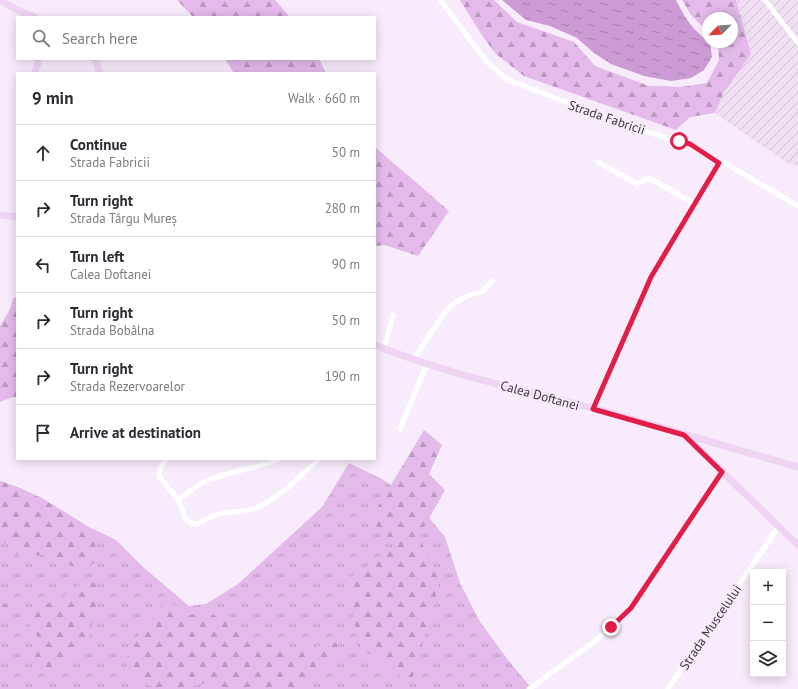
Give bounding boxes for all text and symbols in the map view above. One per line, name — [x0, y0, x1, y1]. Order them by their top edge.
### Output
north arrow — [702, 12, 738, 48]
search box — [16, 16, 376, 60]
icon: search — [30, 27, 52, 49]
text: Search here — [62, 29, 138, 48]
text: 9 min — [32, 87, 73, 109]
text: Walk · 660 m — [288, 90, 360, 107]
street label: Strada Fabricii — [566, 96, 647, 139]
route start — [670, 132, 688, 150]
text: Continue — [70, 135, 127, 154]
icon: ahead — [32, 142, 54, 164]
text: 50 m — [332, 144, 360, 161]
text: Strada Fabricii — [70, 154, 150, 171]
text: Turn right — [70, 191, 133, 210]
icon: right — [32, 198, 54, 220]
text: 280 m — [325, 200, 360, 217]
text: Strada Târgu Mureș — [70, 210, 177, 227]
text: Turn left — [70, 247, 124, 266]
icon: left — [32, 254, 54, 276]
text: 90 m — [332, 256, 360, 273]
text: Calea Doftanei — [70, 266, 151, 283]
text: Turn right — [70, 303, 133, 322]
icon: right — [32, 310, 54, 332]
text: 50 m — [332, 312, 360, 329]
text: Strada Bobâlna — [70, 322, 154, 339]
text: Turn right — [70, 359, 133, 378]
icon: right — [32, 366, 54, 388]
text: 190 m — [325, 368, 360, 385]
street label: Calea Doftanei — [498, 377, 581, 414]
text: Strada Rezervoarelor — [70, 378, 185, 395]
icon: arrive — [32, 422, 54, 444]
text: Arrive at destination — [70, 423, 201, 442]
map controls — [750, 569, 786, 677]
button: + — [750, 569, 786, 605]
street label: Strada Muscelului — [676, 581, 745, 673]
button: − — [750, 605, 786, 641]
route end — [602, 618, 620, 636]
button: layers — [750, 641, 786, 677]

